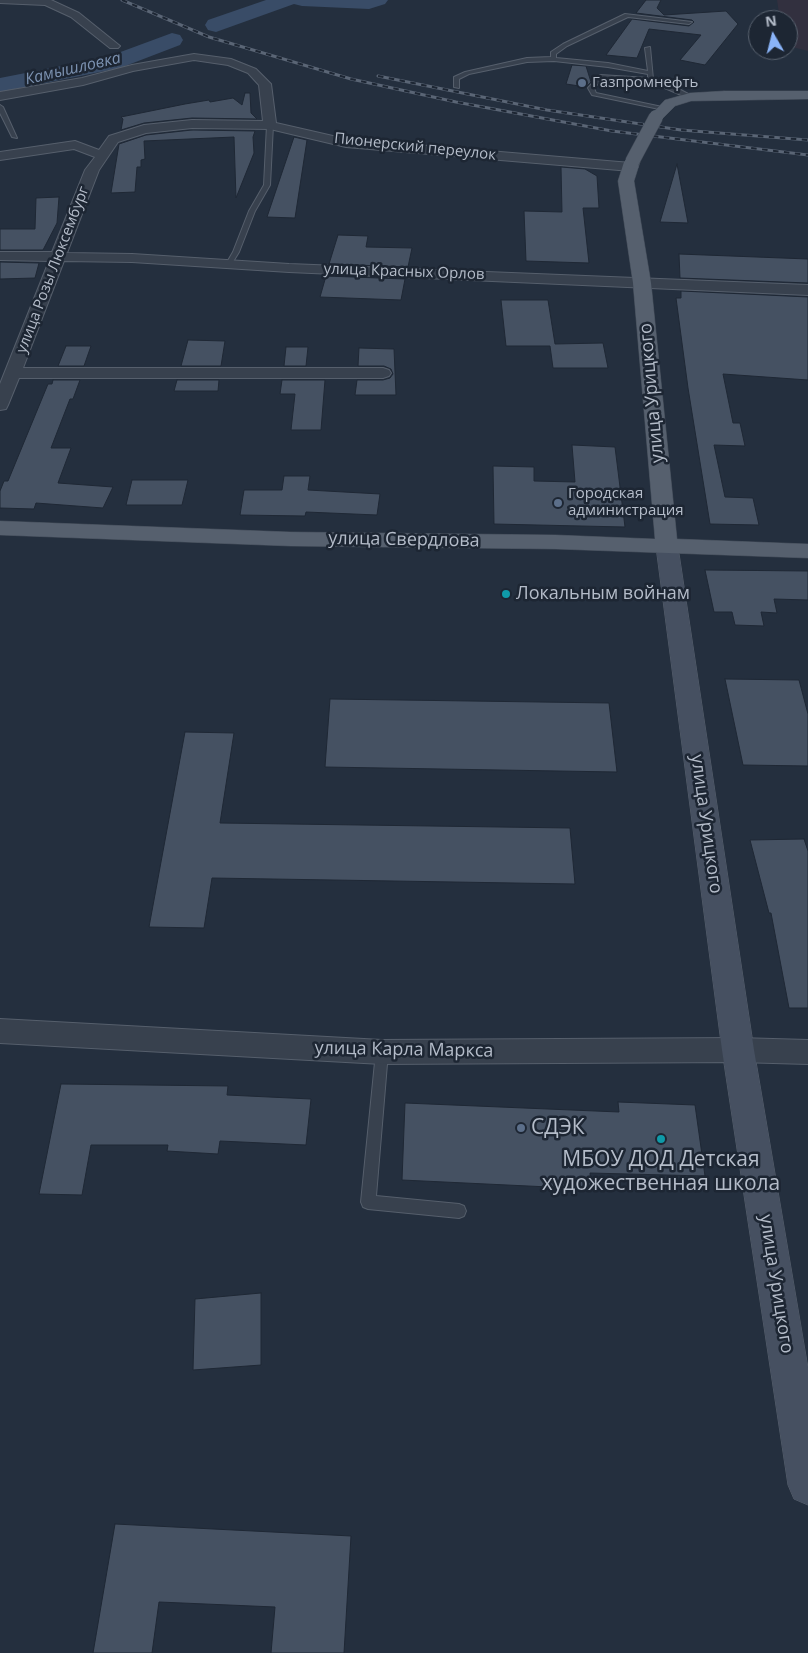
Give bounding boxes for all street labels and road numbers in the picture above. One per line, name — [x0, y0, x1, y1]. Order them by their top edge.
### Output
street label: Пионерский переулок — [333, 130, 497, 164]
street label: улица Розы Люксембург — [13, 184, 93, 356]
street label: улица Красных Орлов — [323, 260, 485, 284]
street label: улица Урицкого — [635, 322, 669, 464]
street label: улица Свердлова — [328, 528, 480, 552]
street label: улица Урицкого — [686, 753, 726, 895]
street label: улица Карла Маркса — [314, 1038, 494, 1062]
street label: улица Урицкого — [754, 1213, 798, 1355]

